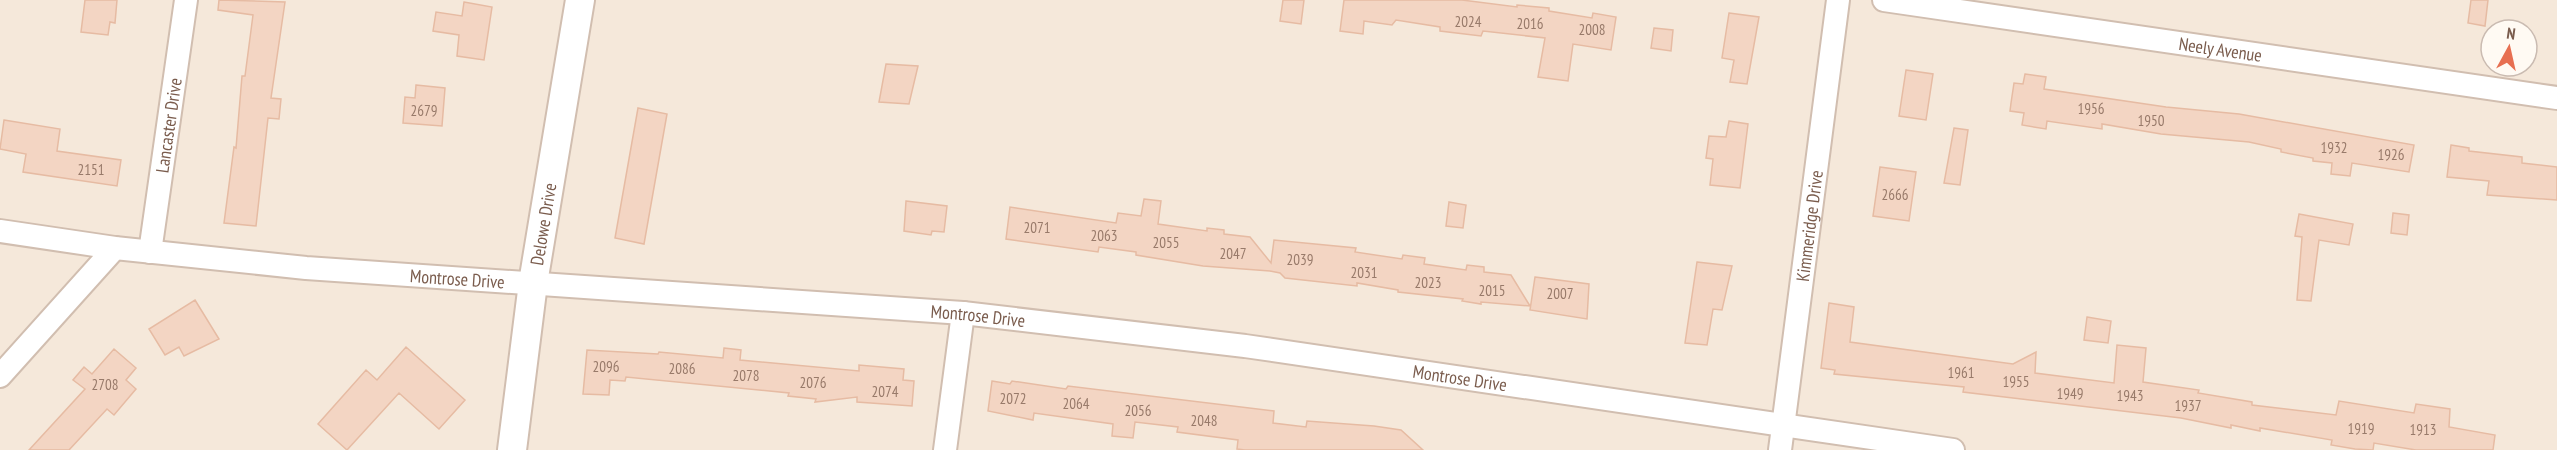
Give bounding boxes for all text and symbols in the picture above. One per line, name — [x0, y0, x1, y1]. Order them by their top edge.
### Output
house number: 2024 — [1454, 12, 1482, 31]
house number: 2016 — [1516, 14, 1544, 33]
north arrow — [2479, 18, 2539, 78]
house number: 2008 — [1578, 20, 1606, 39]
text: N — [2505, 23, 2517, 44]
street label: Neely Avenue — [2177, 32, 2264, 66]
street label: Lancaster Drive — [150, 76, 186, 174]
house number: 1956 — [2077, 99, 2105, 118]
house number: 2679 — [410, 101, 438, 120]
house number: 1950 — [2137, 111, 2165, 130]
house number: 1932 — [2320, 138, 2348, 157]
house number: 1926 — [2377, 145, 2405, 164]
house number: 2151 — [77, 160, 105, 179]
street label: Kimmeridge Drive — [1790, 169, 1827, 283]
street label: Delowe Drive — [525, 181, 561, 267]
house number: 2666 — [1881, 185, 1909, 204]
house number: 2071 — [1023, 218, 1051, 237]
house number: 2063 — [1090, 226, 1118, 245]
house number: 2055 — [1152, 233, 1180, 252]
house number: 2047 — [1219, 244, 1247, 263]
house number: 2039 — [1286, 250, 1314, 269]
house number: 2031 — [1350, 263, 1378, 282]
street label: Montrose Drive — [409, 264, 505, 293]
house number: 2023 — [1414, 273, 1442, 292]
house number: 2015 — [1478, 281, 1506, 300]
house number: 2007 — [1546, 284, 1574, 303]
street label: Montrose Drive — [930, 299, 1027, 332]
house number: 2096 — [592, 357, 620, 376]
house number: 2086 — [668, 359, 696, 378]
street label: Montrose Drive — [1411, 359, 1509, 396]
house number: 1961 — [1947, 363, 1975, 382]
house number: 2078 — [732, 366, 760, 385]
house number: 1955 — [2002, 372, 2030, 391]
house number: 2076 — [799, 373, 827, 392]
house number: 2708 — [91, 375, 119, 394]
house number: 2074 — [871, 382, 899, 401]
house number: 1949 — [2056, 384, 2084, 403]
house number: 1943 — [2116, 386, 2144, 405]
house number: 2072 — [999, 389, 1027, 408]
house number: 2064 — [1062, 394, 1090, 413]
house number: 1937 — [2174, 396, 2202, 415]
house number: 2056 — [1124, 401, 1152, 420]
house number: 2048 — [1190, 411, 1218, 430]
house number: 1919 — [2347, 419, 2375, 438]
house number: 1913 — [2409, 420, 2437, 439]

